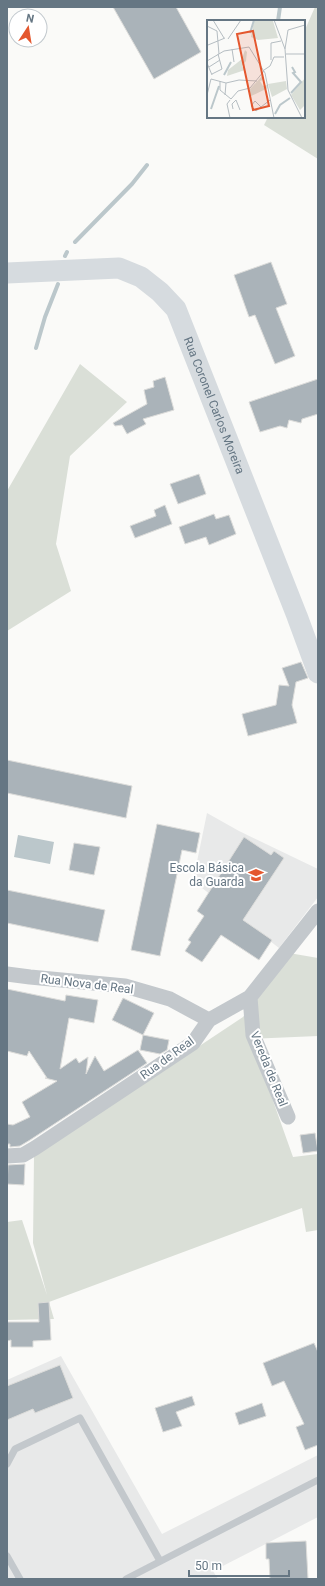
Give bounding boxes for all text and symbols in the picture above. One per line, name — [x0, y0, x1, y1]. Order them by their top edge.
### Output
north arrow — [8, 8, 48, 48]
text: N — [25, 12, 35, 26]
inset map — [207, 20, 305, 118]
street label: Rua Coronel Carlos Moreira — [181, 335, 247, 476]
place label: Escola Básica da Guarda — [170, 861, 244, 889]
school or university icon: Escola Básica da Guarda — [247, 866, 265, 884]
street label: Rua Nova de Real — [40, 971, 134, 997]
street label: Vereda de Real — [248, 1029, 290, 1109]
street label: Rua de Real — [137, 1034, 197, 1082]
scale bar — [189, 1552, 289, 1578]
text: 50 m — [195, 1559, 222, 1573]

